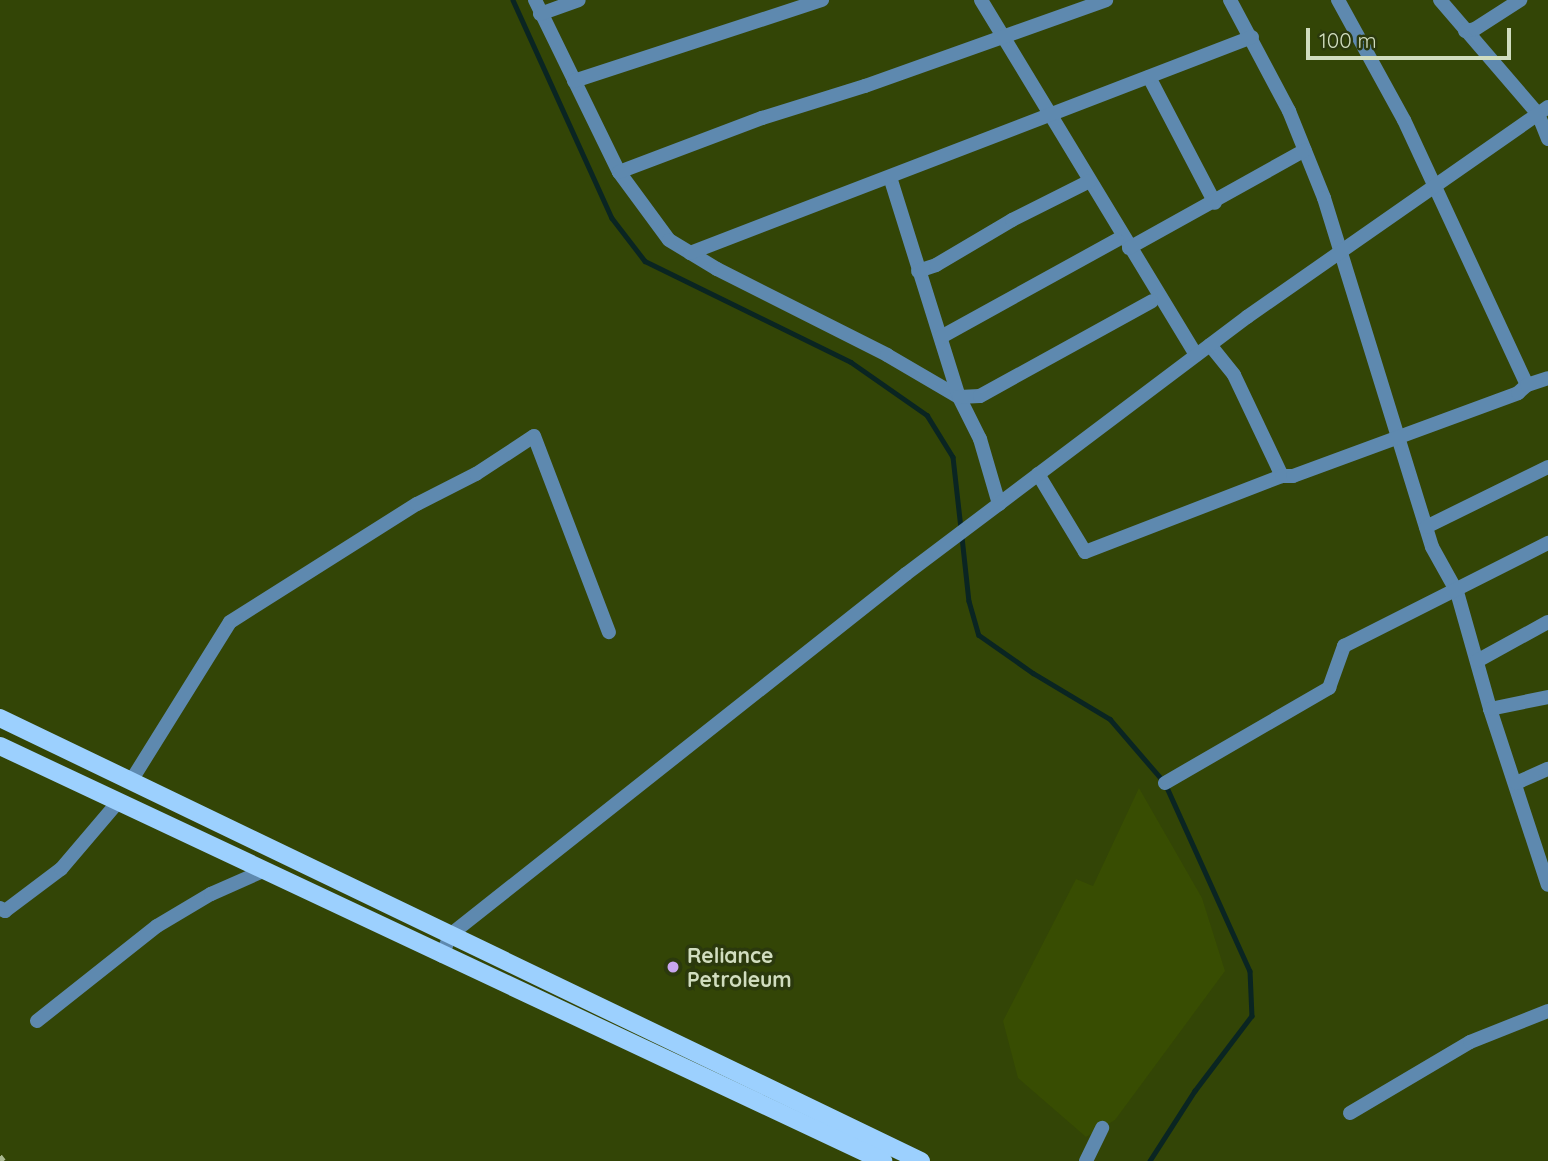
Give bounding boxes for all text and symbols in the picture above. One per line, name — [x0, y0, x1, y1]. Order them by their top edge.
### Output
scale bar — [1310, 14, 1515, 58]
text: 100 m — [1319, 27, 1377, 53]
place label: Reliance Petroleum — [687, 942, 792, 992]
marker: Reliance Petroleum — [665, 959, 681, 975]

